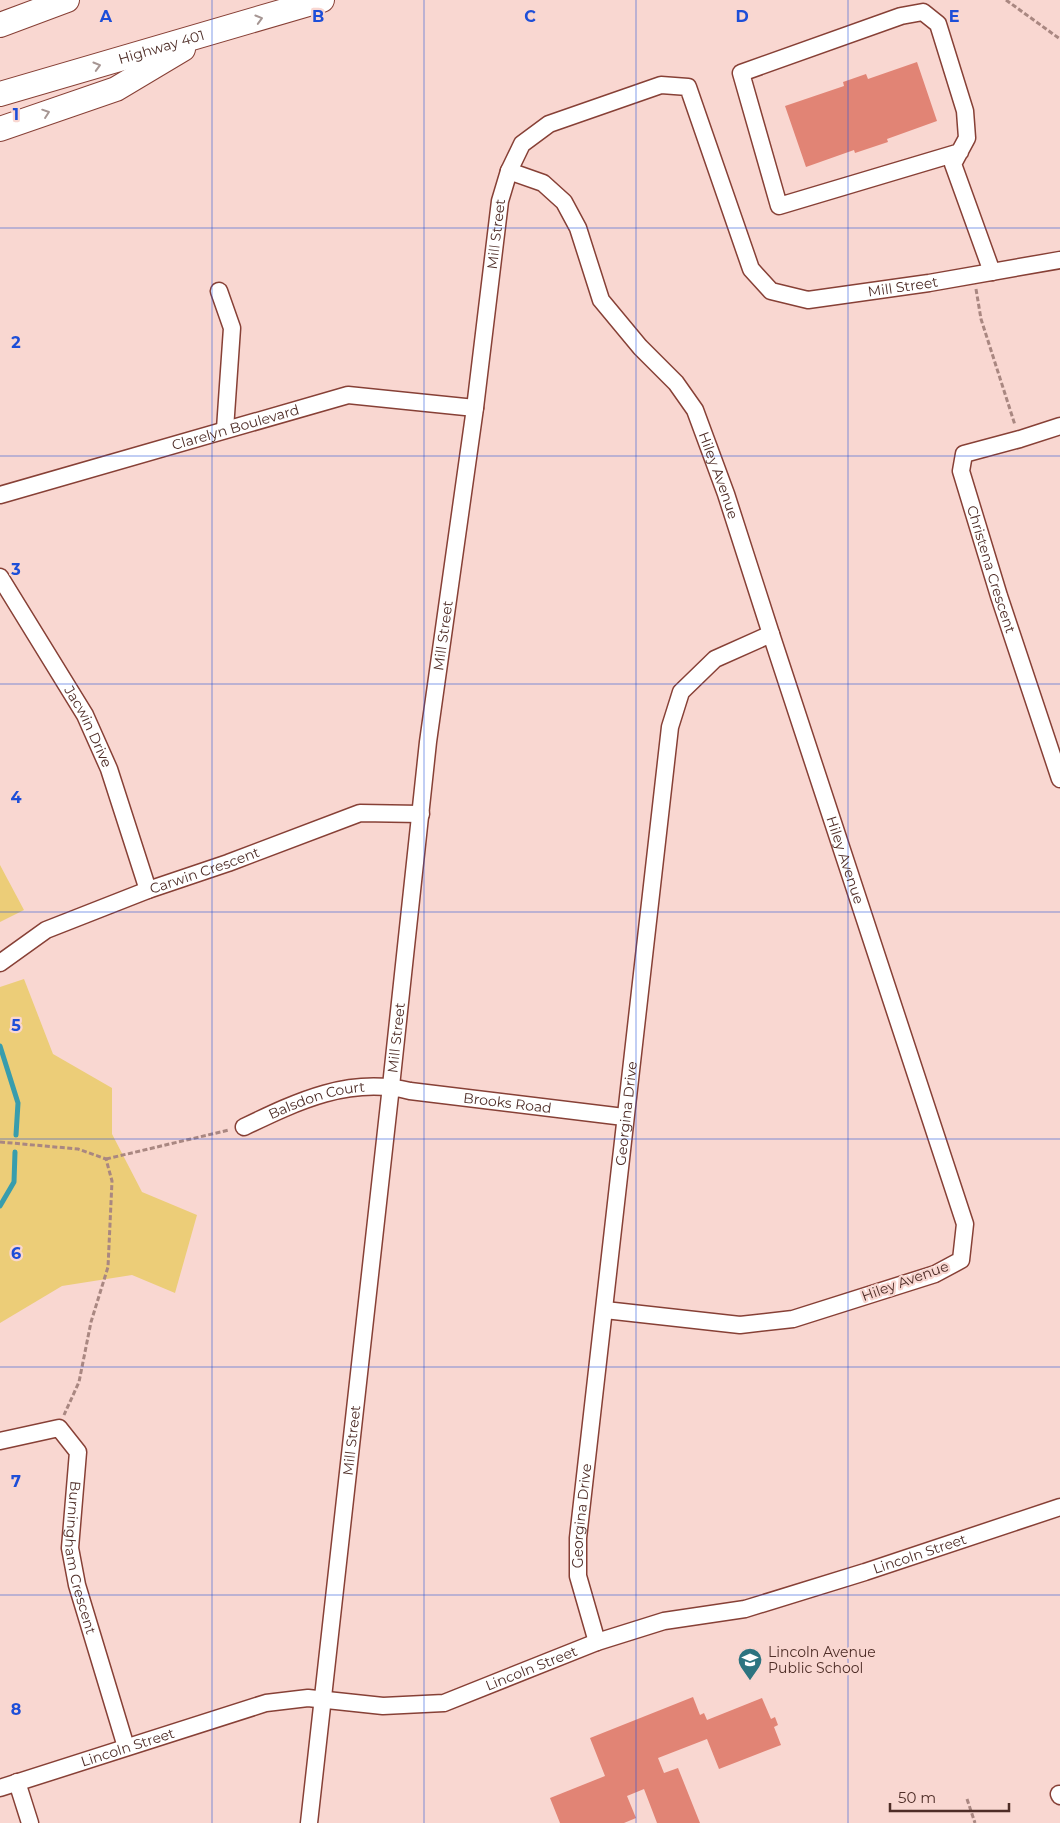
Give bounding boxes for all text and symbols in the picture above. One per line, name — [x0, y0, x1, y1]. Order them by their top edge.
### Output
text: A — [99, 7, 113, 26]
text: B — [312, 7, 324, 26]
text: C — [524, 7, 536, 26]
text: D — [735, 7, 749, 26]
text: E — [949, 7, 959, 26]
one-way arrow — [254, 14, 262, 24]
street label: Highway 401 — [116, 26, 207, 68]
one-way arrow — [93, 61, 101, 71]
text: 1 — [13, 105, 19, 124]
one-way arrow — [41, 109, 50, 119]
street label: Mill Street — [483, 198, 509, 270]
street label: Mill Street — [866, 273, 940, 301]
text: 2 — [11, 333, 21, 352]
street label: Clarelyn Boulevard — [170, 400, 301, 454]
street label: Hiley Avenue — [695, 429, 742, 521]
street label: Christena Crescent — [963, 503, 1020, 636]
text: 3 — [10, 560, 21, 579]
street label: Mill Street — [429, 599, 457, 672]
street label: Jacwin Drive — [60, 682, 116, 770]
text: 4 — [10, 788, 22, 807]
street label: Hiley Avenue — [822, 814, 868, 906]
street label: Carwin Crescent — [147, 843, 262, 898]
street label: Mill Street — [383, 1001, 409, 1074]
text: 5 — [11, 1016, 21, 1035]
street label: Georgina Drive — [611, 1060, 641, 1167]
street label: Balsdon Court — [266, 1078, 366, 1123]
street label: Brooks Road — [462, 1089, 553, 1117]
text: 6 — [11, 1244, 21, 1263]
street label: Hiley Avenue — [859, 1257, 951, 1305]
street label: Mill Street — [339, 1404, 364, 1477]
street label: Georgina Drive — [569, 1463, 595, 1568]
text: 7 — [11, 1472, 21, 1491]
street label: Burningham Crescent — [61, 1480, 100, 1637]
street label: Lincoln Street — [871, 1530, 969, 1578]
street label: Lincoln Street — [483, 1642, 580, 1695]
place label: Lincoln Avenue Public School — [768, 1643, 876, 1677]
school or university icon: Lincoln Avenue Public School — [737, 1647, 763, 1681]
text: 8 — [11, 1700, 21, 1719]
street label: Lincoln Street — [79, 1724, 177, 1771]
scale bar — [890, 1780, 1009, 1812]
text: 50 m — [898, 1788, 936, 1807]

